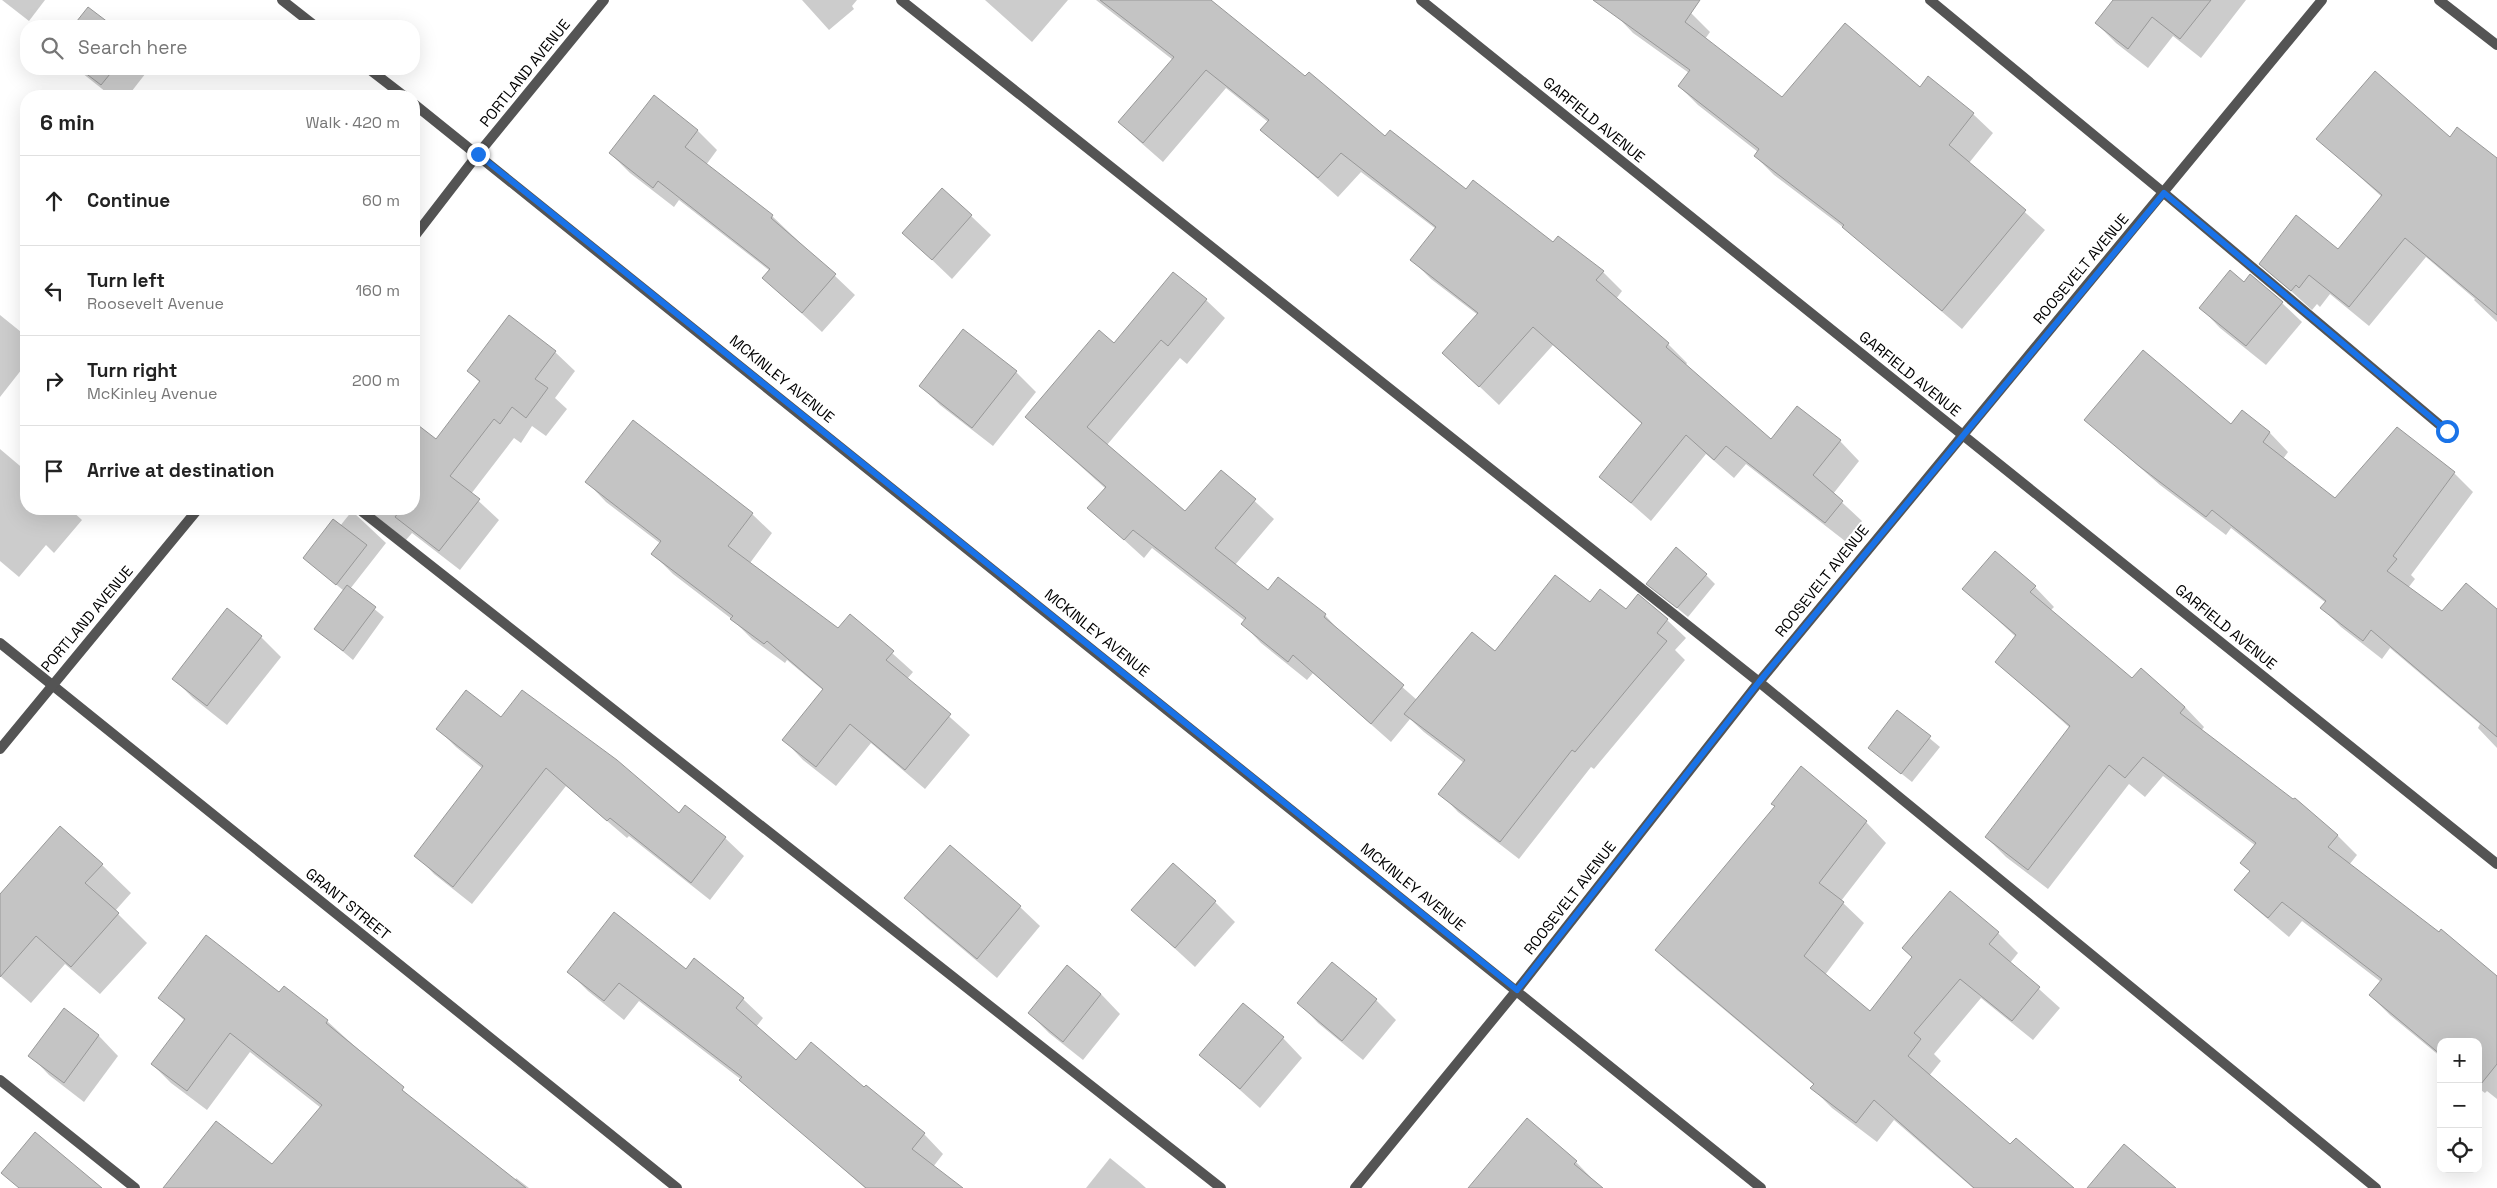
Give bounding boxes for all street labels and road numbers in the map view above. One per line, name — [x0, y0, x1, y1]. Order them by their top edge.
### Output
street label: PORTLAND AVENUE — [475, 15, 574, 130]
street label: GARFIELD AVENUE — [1540, 73, 1649, 167]
street label: ROOSEVELT AVENUE — [2029, 209, 2132, 328]
street label: GARFIELD AVENUE — [1856, 327, 1965, 421]
street label: MCKINLEY AVENUE — [726, 331, 839, 427]
street label: ROOSEVELT AVENUE — [1771, 521, 1873, 641]
street label: PORTLAND AVENUE — [37, 562, 137, 676]
street label: GARFIELD AVENUE — [2172, 580, 2281, 674]
street label: MCKINLEY AVENUE — [1041, 585, 1154, 681]
street label: ROOSEVELT AVENUE — [1519, 837, 1620, 958]
street label: MCKINLEY AVENUE — [1357, 839, 1470, 935]
street label: GRANT STREET — [302, 864, 395, 944]

